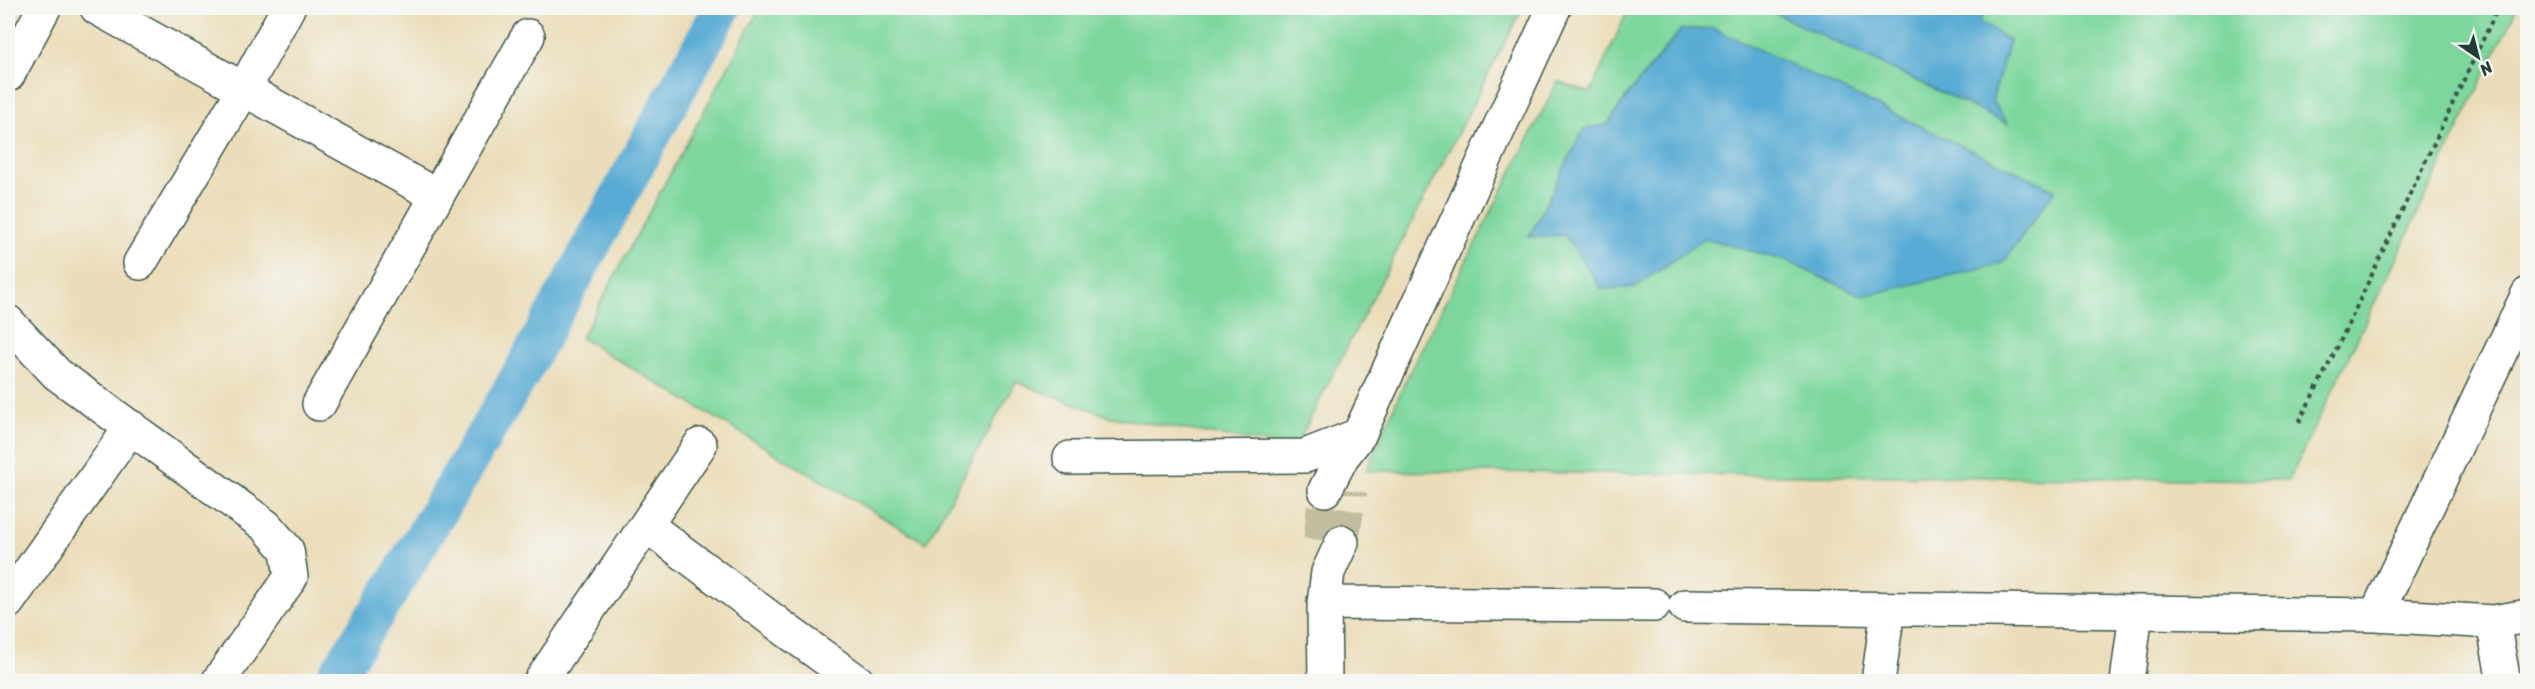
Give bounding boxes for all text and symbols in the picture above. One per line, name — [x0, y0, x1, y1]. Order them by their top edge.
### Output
north arrow — [2448, 27, 2508, 87]
text: N — [2473, 53, 2500, 84]

